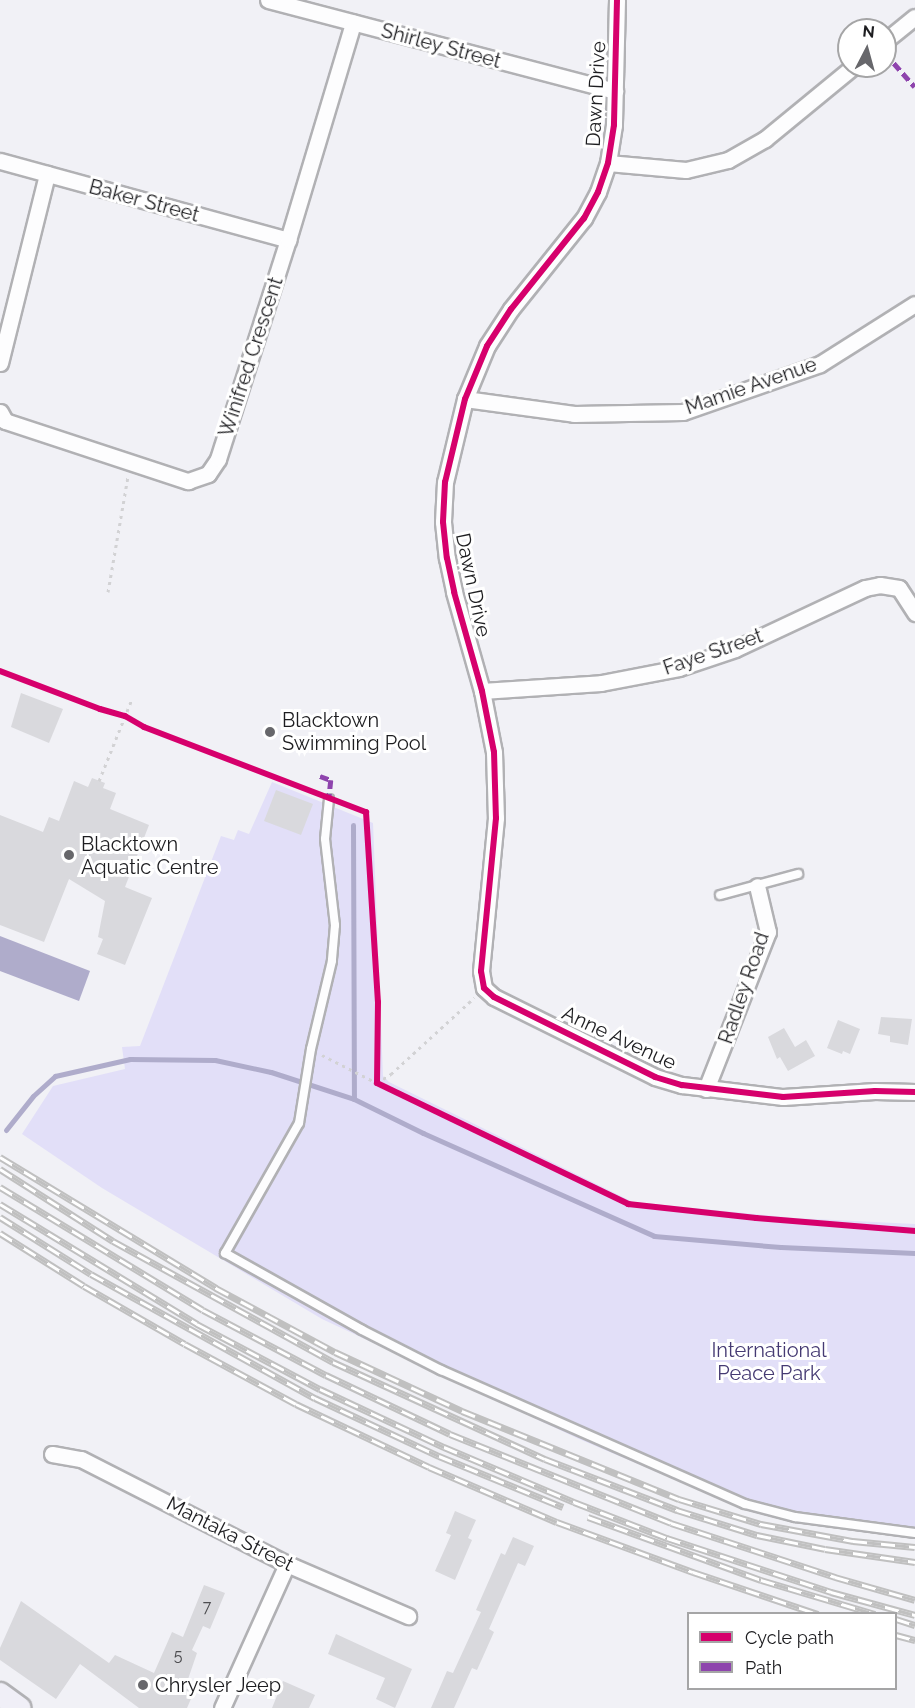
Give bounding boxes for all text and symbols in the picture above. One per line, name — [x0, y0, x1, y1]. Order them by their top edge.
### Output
street label: Shirley Street — [378, 18, 504, 74]
north arrow — [837, 18, 897, 78]
text: N — [862, 22, 876, 42]
street label: Dawn Drive — [581, 41, 611, 147]
street label: Baker Street — [86, 175, 202, 227]
street label: Winifred Crescent — [214, 274, 288, 440]
street label: Mamie Avenue — [682, 352, 820, 420]
street label: Dawn Drive — [450, 531, 496, 639]
street label: Faye Street — [660, 624, 766, 680]
place label: Blacktown Swimming Pool — [282, 708, 426, 755]
marker: Blacktown Swimming Pool — [263, 725, 277, 739]
place label: Blacktown Aquatic Centre — [81, 832, 219, 879]
marker: Blacktown Aquatic Centre — [62, 848, 76, 862]
street label: Radley Road — [714, 929, 774, 1047]
street label: Anne Avenue — [558, 1001, 680, 1075]
park label: International Peace Park — [711, 1338, 827, 1385]
street label: Mantaka Street — [162, 1492, 298, 1576]
house number: 7 — [203, 1597, 211, 1617]
legend — [687, 1612, 897, 1690]
text: Cycle path — [745, 1627, 834, 1648]
house number: 5 — [174, 1646, 182, 1666]
text: Path — [745, 1657, 782, 1678]
place label: Chrysler Jeep — [155, 1673, 282, 1697]
marker: Chrysler Jeep — [136, 1678, 150, 1692]

